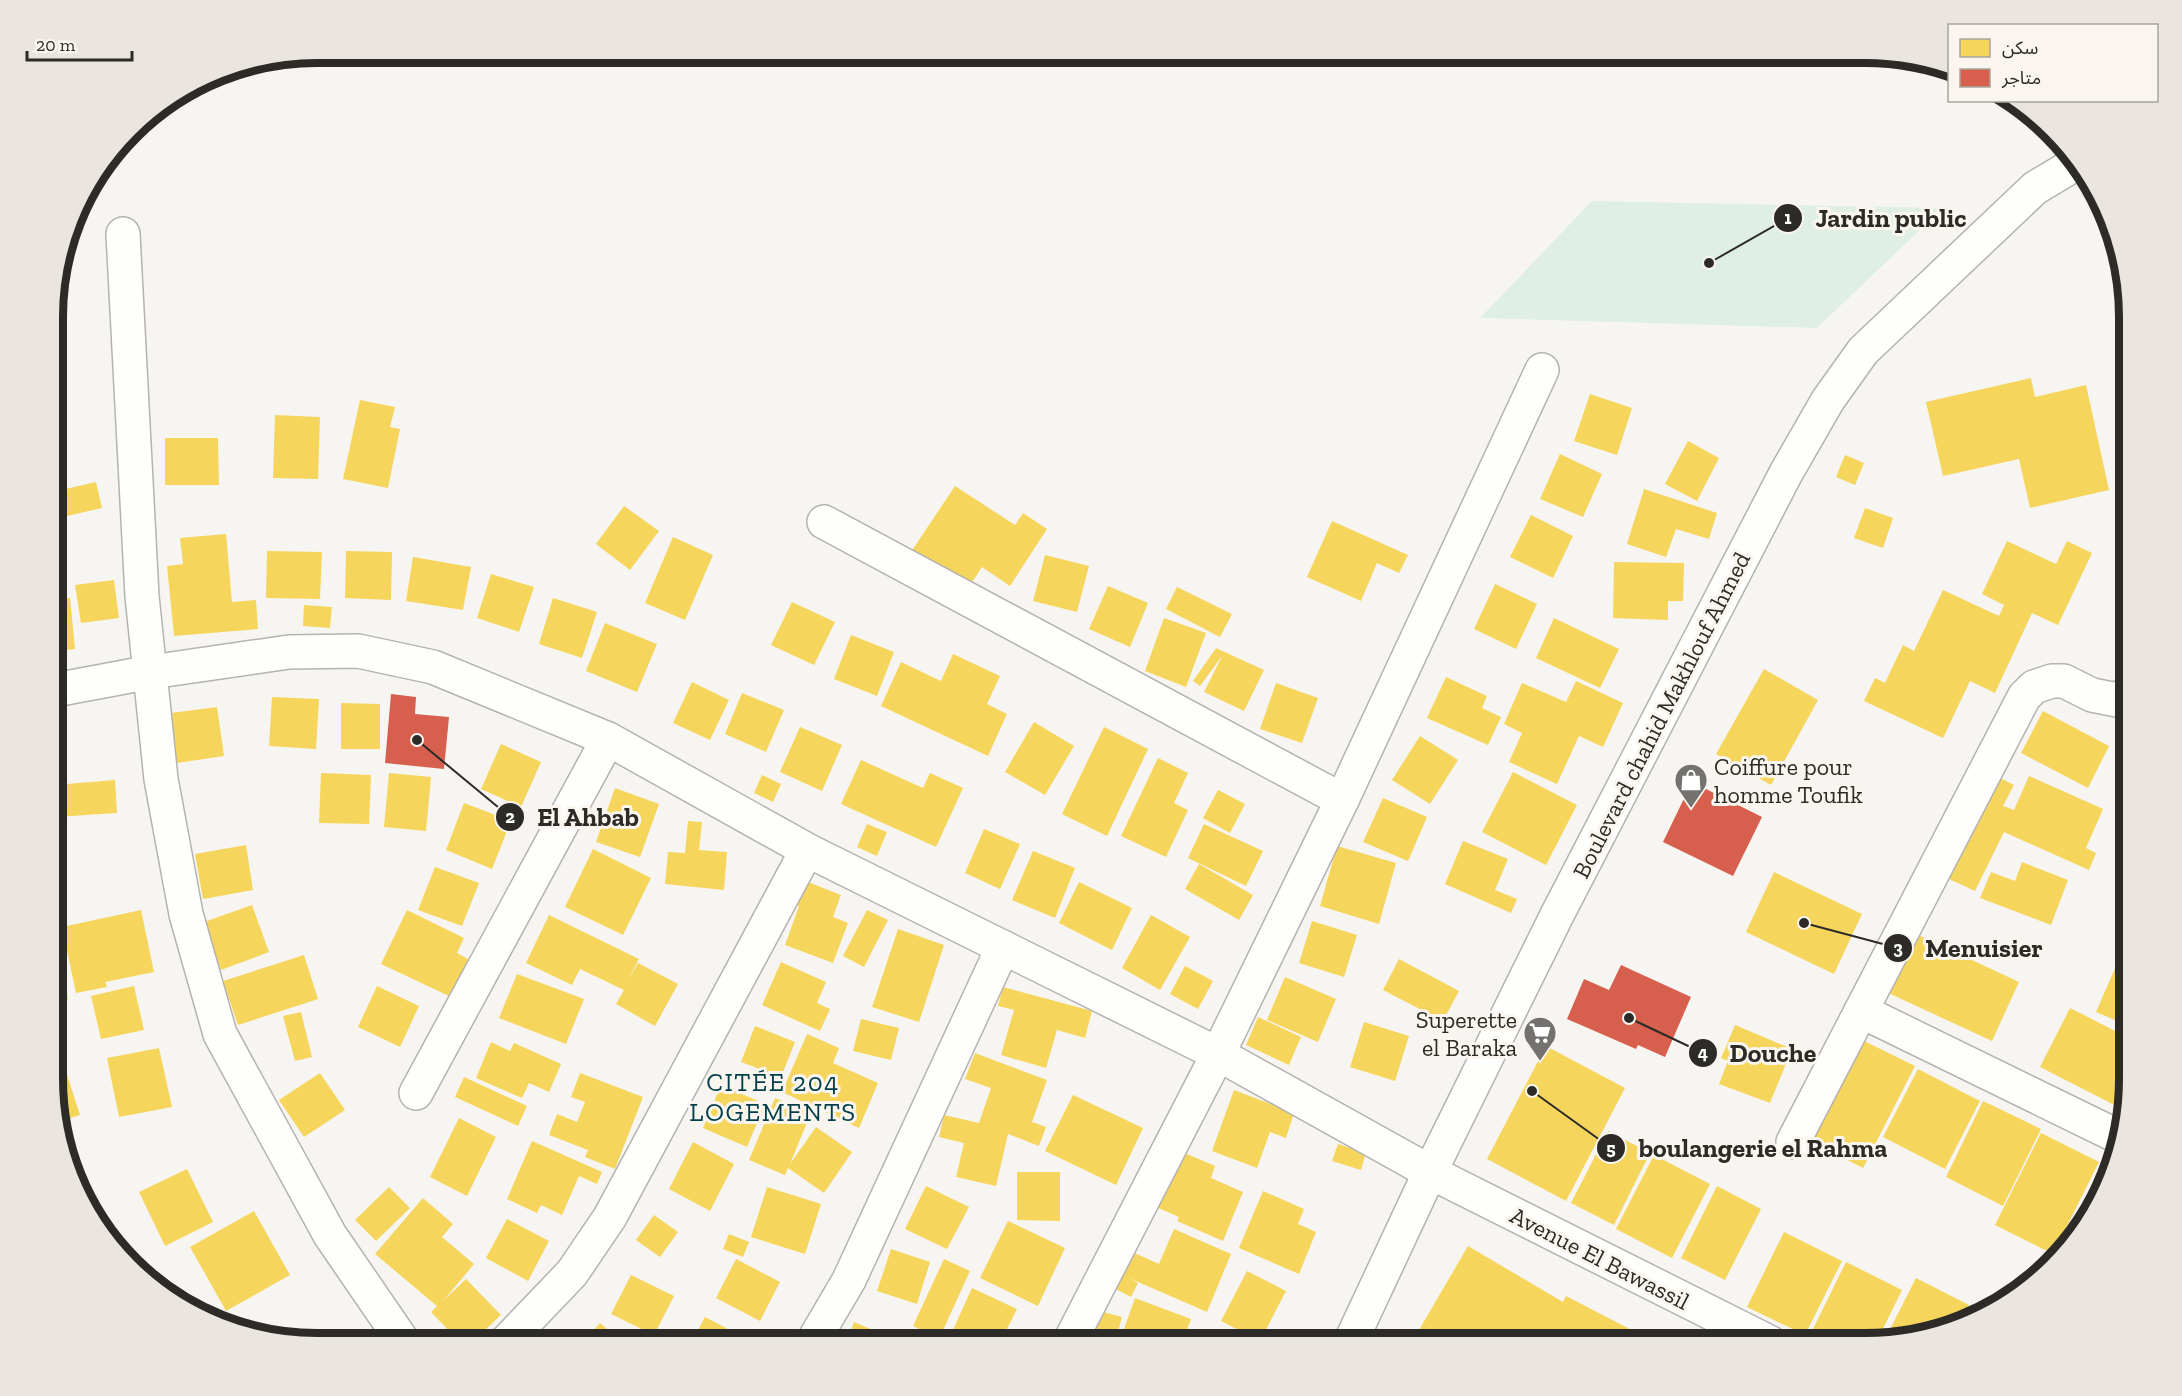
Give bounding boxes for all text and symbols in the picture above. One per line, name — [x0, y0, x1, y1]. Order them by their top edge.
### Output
scale bar — [27, 24, 132, 62]
legend — [1948, 24, 2158, 102]
text: 20 m — [36, 34, 76, 56]
text: سكن — [2002, 37, 2038, 59]
text: متاجر — [2001, 67, 2041, 89]
callout: Jardin public — [1773, 196, 1978, 240]
text: Jardin public — [1815, 202, 1967, 234]
text: 1 — [1784, 207, 1792, 229]
street label: Boulevard chahid Makhlouf Ahmed — [1566, 547, 1756, 883]
place label: Coiffure pour homme Toufik — [1714, 752, 1863, 809]
shop icon: Coiffure pour homme Toufik — [1673, 762, 1709, 809]
callout: El Ahbab — [495, 795, 651, 839]
text: El Ahbab — [537, 801, 639, 833]
text: 2 — [505, 806, 515, 828]
callout: Menuisier — [1883, 926, 2055, 970]
text: Menuisier — [1925, 932, 2043, 964]
text: 3 — [1893, 937, 1903, 959]
place label: Superette el Baraka — [1416, 1005, 1517, 1062]
supermarket icon: Superette el Baraka — [1522, 1015, 1558, 1062]
callout: Douche — [1688, 1031, 1829, 1075]
text: Douche — [1730, 1037, 1817, 1069]
text: 4 — [1698, 1042, 1708, 1064]
district label: CITÉE 204 LOGEMENTS — [689, 1066, 857, 1128]
callout: boulangerie el Rahma — [1596, 1126, 1899, 1170]
text: boulangerie el Rahma — [1638, 1132, 1887, 1164]
text: 5 — [1606, 1138, 1616, 1160]
street label: Avenue El Bawassil — [1506, 1200, 1694, 1316]

